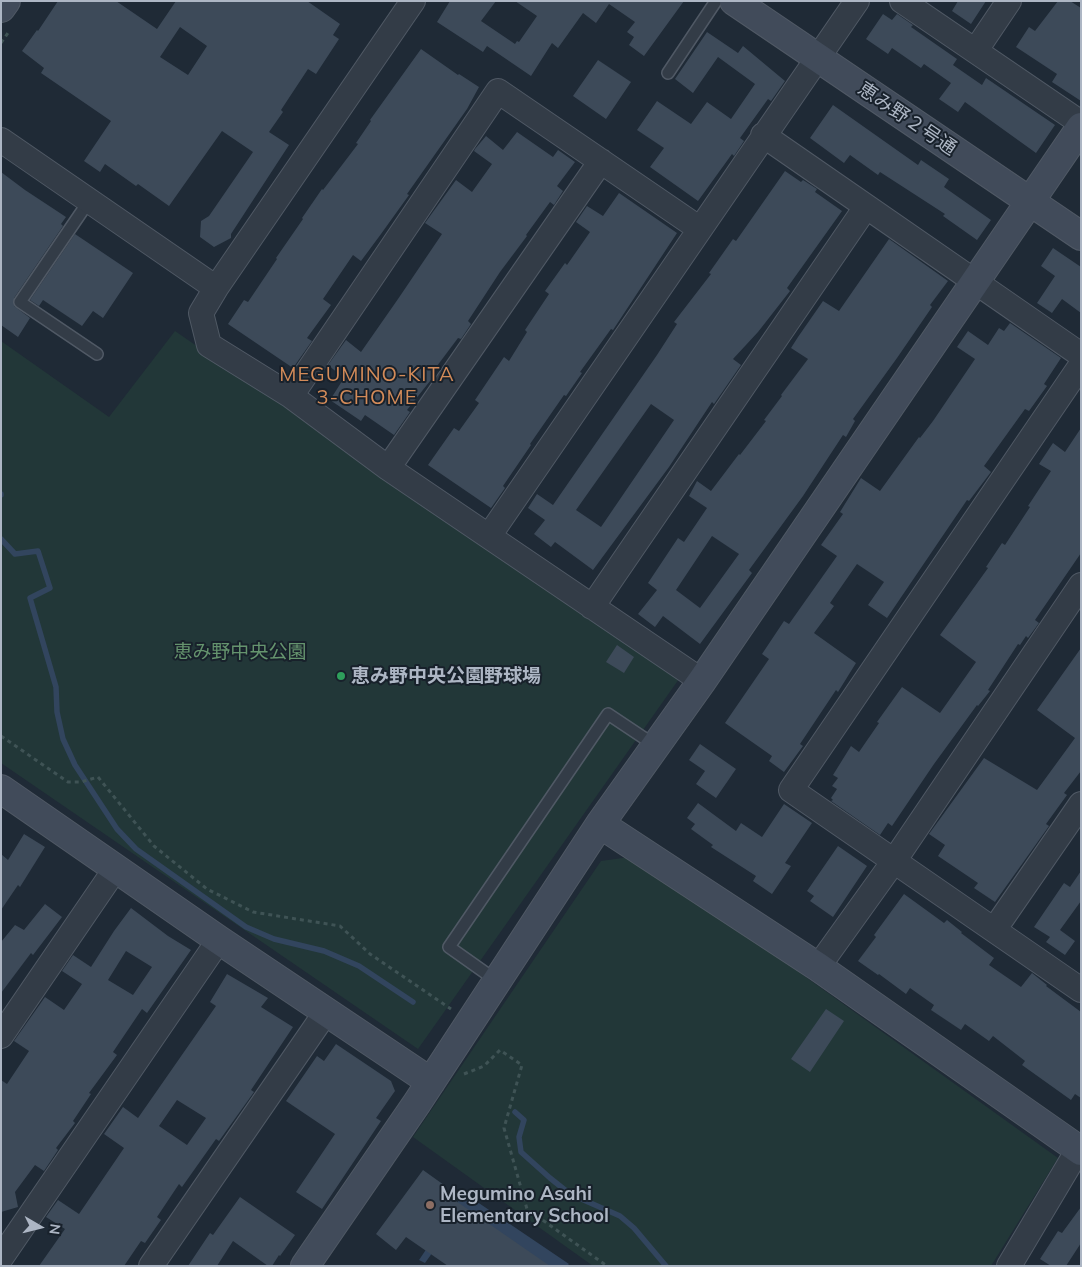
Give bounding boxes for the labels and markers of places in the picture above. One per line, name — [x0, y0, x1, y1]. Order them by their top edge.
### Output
place label: 恵み野中央公園野球場 — [351, 665, 541, 687]
marker: 恵み野中央公園野球場 — [335, 670, 347, 682]
place label: Megumino Asahi Elementary School — [440, 1183, 609, 1227]
marker: Megumino Asahi Elementary School — [424, 1199, 436, 1211]

